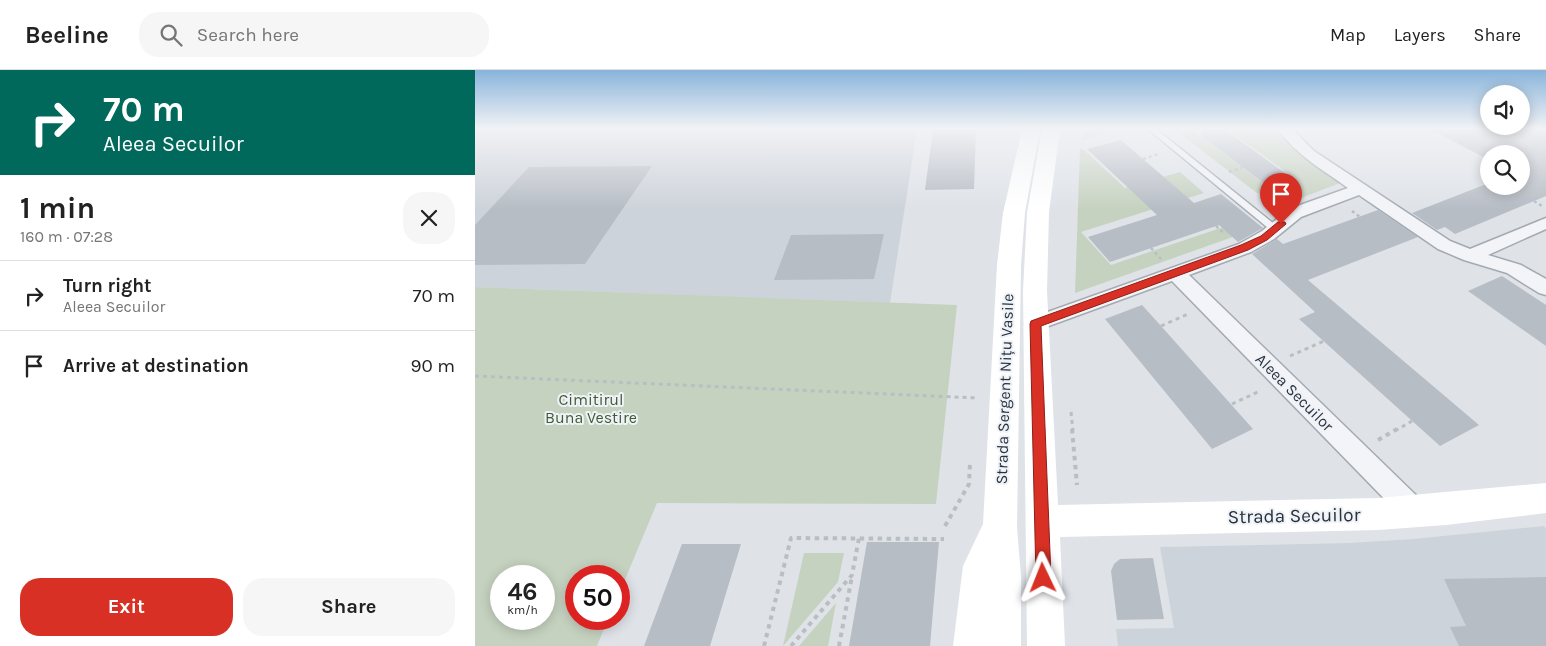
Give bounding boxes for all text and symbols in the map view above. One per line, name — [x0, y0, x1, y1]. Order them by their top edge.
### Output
search box — [139, 12, 489, 57]
text: Beeline — [25, 21, 109, 49]
icon: search — [157, 21, 185, 49]
text: Search here — [197, 24, 299, 46]
text: Map — [1330, 24, 1366, 46]
text: Layers — [1394, 24, 1446, 46]
text: Share — [1474, 24, 1521, 46]
map controls — [1480, 85, 1530, 195]
button: sound — [1480, 85, 1530, 135]
text: 70 m — [103, 89, 185, 130]
icon: right — [20, 90, 85, 155]
text: Aleea Secuilor — [103, 131, 244, 157]
button: search — [1480, 145, 1530, 195]
pin — [1260, 173, 1302, 224]
icon: arrive — [1267, 180, 1295, 208]
text: 1 min — [20, 190, 95, 226]
button: close — [403, 192, 455, 244]
text: 160 m · 07:28 — [20, 227, 113, 246]
text: Turn right — [63, 275, 152, 297]
icon: right — [20, 282, 48, 310]
text: 70 m — [413, 285, 455, 307]
street label: Strada Sergent Nițu Vasile — [992, 293, 1017, 485]
text: Aleea Secuilor — [63, 297, 165, 316]
street label: Aleea Secuilor — [1252, 349, 1338, 435]
icon: arrive — [20, 352, 48, 380]
text: Arrive at destination — [63, 355, 249, 377]
text: 90 m — [410, 355, 455, 377]
park label: Cimitirul Buna Vestire — [545, 390, 637, 427]
street label: Strada Secuilor — [1227, 504, 1361, 528]
position arrow — [1016, 551, 1068, 603]
speed limit sign: 50 — [565, 565, 630, 630]
text: 46 — [507, 577, 538, 606]
button: Exit — [20, 578, 233, 636]
button: Share — [243, 578, 455, 636]
text: km/h — [507, 603, 538, 617]

